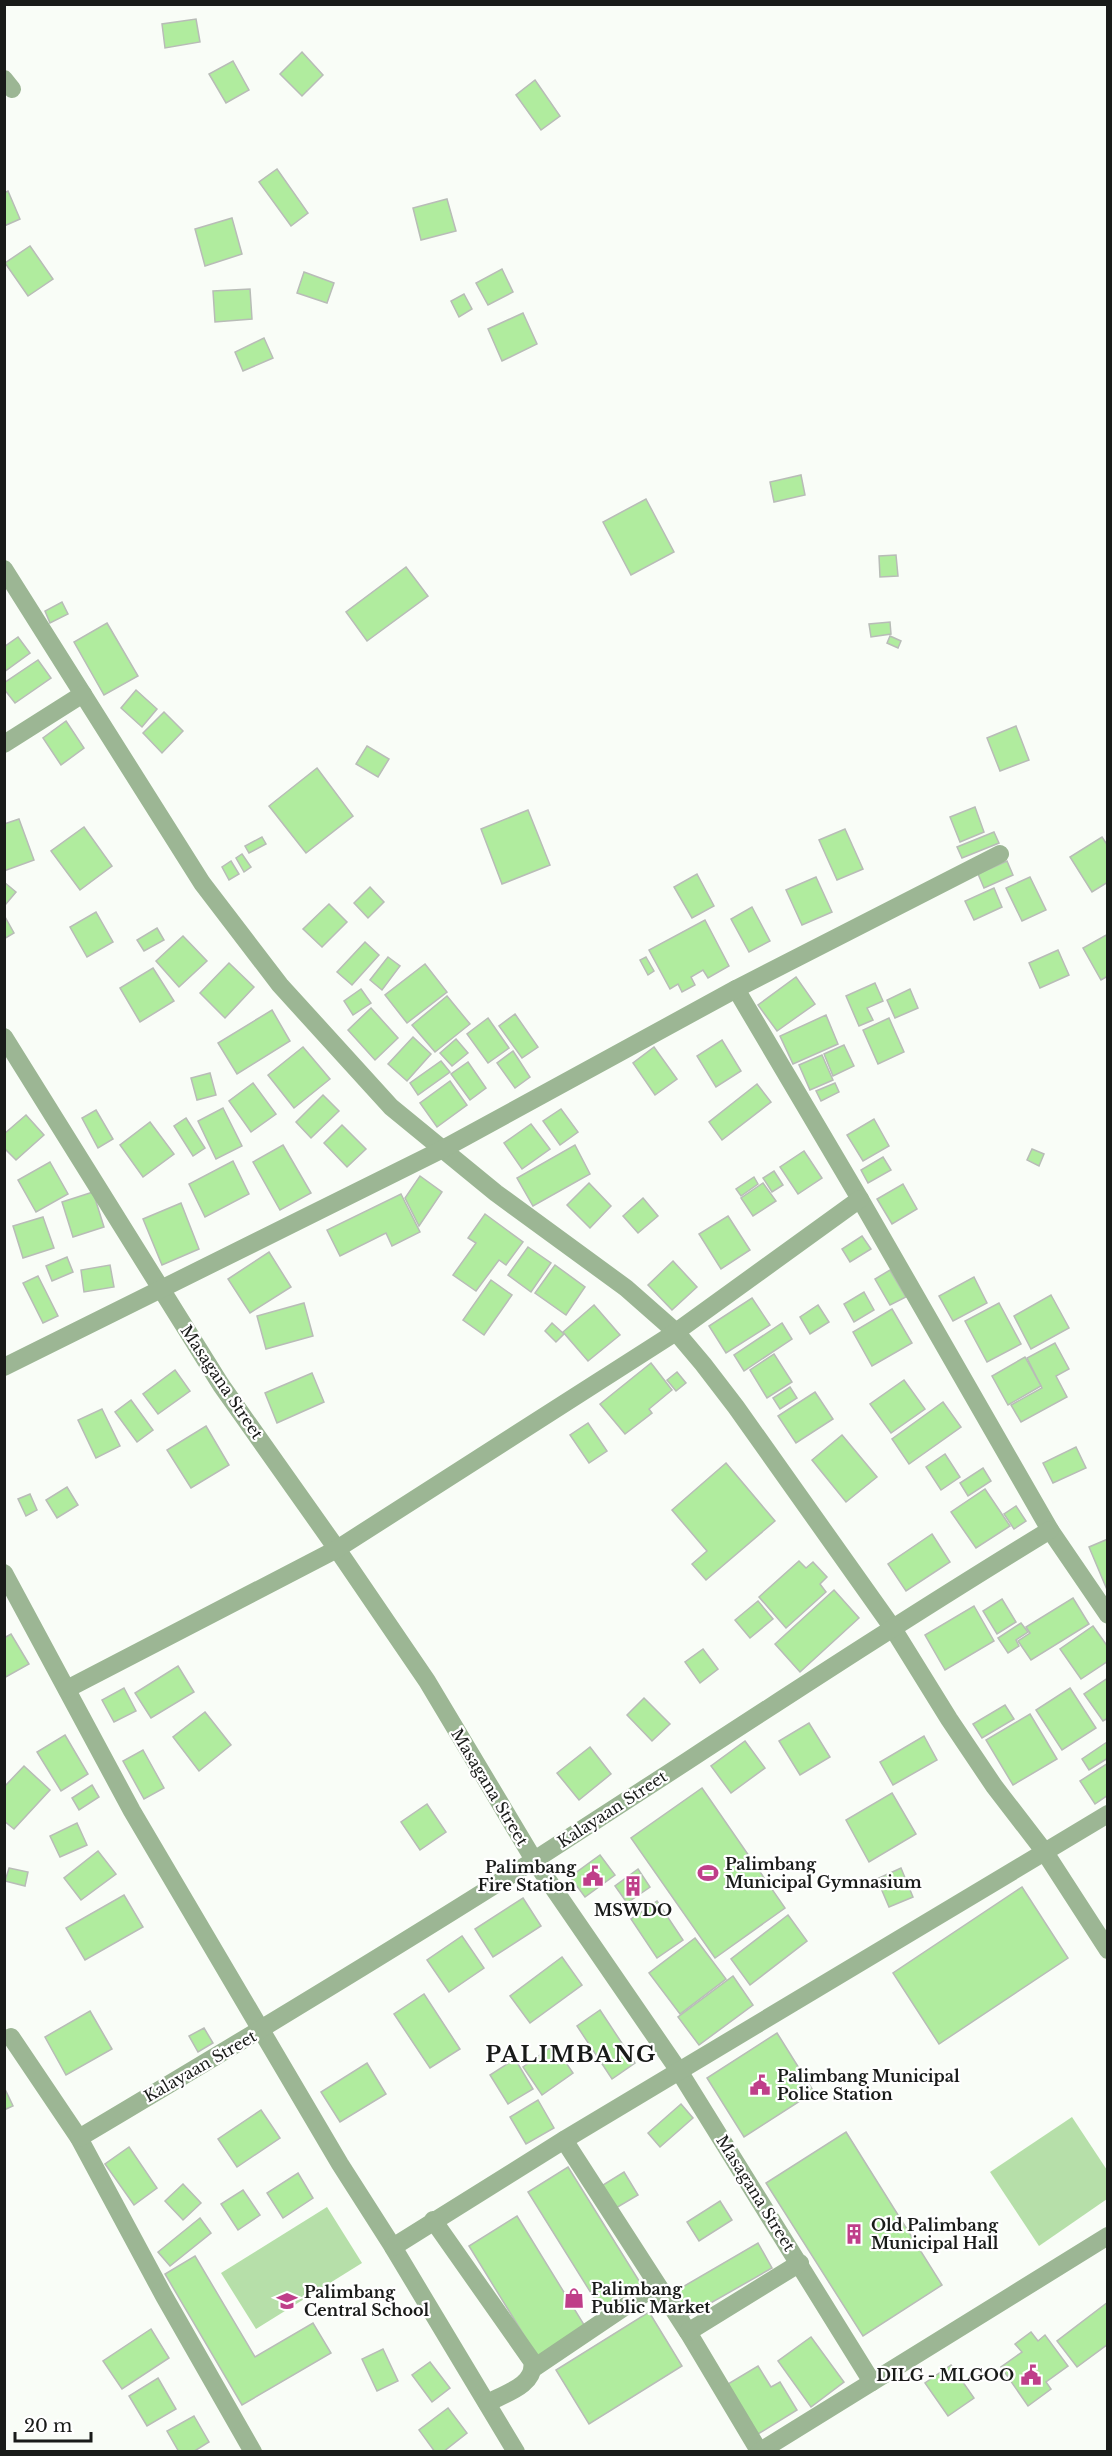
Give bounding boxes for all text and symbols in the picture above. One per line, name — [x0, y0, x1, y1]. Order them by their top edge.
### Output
street label: Masagana Street — [176, 1321, 268, 1443]
street label: Masagana Street — [447, 1725, 533, 1849]
street label: Kalayaan Street — [553, 1766, 671, 1852]
place label: Palimbang Municipal Gymnasium — [725, 1854, 922, 1892]
place label: Palimbang Fire Station — [478, 1857, 577, 1895]
sports icon: Palimbang Municipal Gymnasium — [696, 1861, 720, 1885]
public building icon: Palimbang Fire Station — [581, 1864, 605, 1888]
building icon: MSWDO — [621, 1874, 645, 1898]
place label: MSWDO — [594, 1900, 672, 1920]
street label: Kalayaan Street — [140, 2026, 260, 2106]
district label: PALIMBANG — [485, 2041, 657, 2068]
place label: Palimbang Municipal Police Station — [777, 2066, 960, 2104]
public building icon: Palimbang Municipal Police Station — [748, 2073, 772, 2097]
street label: Masagana Street — [712, 2131, 800, 2255]
place label: Old Palimbang Municipal Hall — [871, 2215, 999, 2253]
building icon: Old Palimbang Municipal Hall — [842, 2222, 866, 2246]
place label: Palimbang Public Market — [591, 2279, 711, 2317]
place label: Palimbang Central School — [304, 2282, 430, 2320]
shop icon: Palimbang Public Market — [562, 2286, 586, 2310]
school or university icon: Palimbang Central School — [275, 2289, 299, 2313]
public building icon: DILG - MLGOO — [1019, 2363, 1043, 2387]
place label: DILG - MLGOO — [876, 2365, 1014, 2385]
scale bar — [15, 2405, 92, 2443]
text: 20 m — [24, 2415, 72, 2437]

